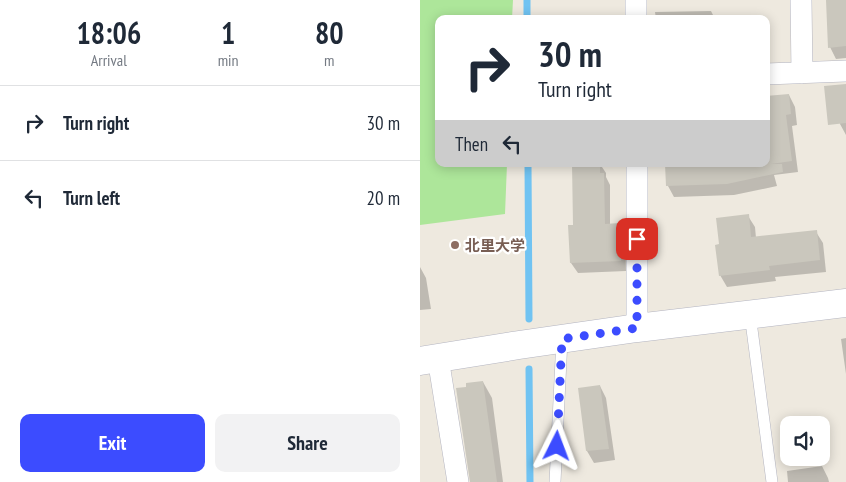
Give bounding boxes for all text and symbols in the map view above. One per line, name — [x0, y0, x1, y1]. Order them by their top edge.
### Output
text: 18:06 — [76, 13, 141, 52]
text: 1 — [221, 13, 235, 52]
text: 80 — [315, 13, 344, 52]
text: 30 m — [538, 31, 602, 77]
icon: right — [455, 35, 520, 100]
text: Arrival — [91, 50, 127, 70]
text: min — [218, 50, 239, 70]
text: m — [324, 50, 334, 70]
text: Turn right — [538, 75, 612, 103]
icon: right — [20, 109, 48, 137]
text: Turn right — [63, 111, 129, 135]
text: 30 m — [367, 111, 400, 135]
icon: left — [498, 130, 526, 158]
text: Then — [455, 132, 488, 156]
icon: left — [20, 184, 48, 212]
text: Turn left — [63, 186, 120, 210]
text: 20 m — [367, 186, 400, 210]
pin — [616, 218, 658, 260]
icon: arrive — [623, 225, 651, 253]
place label: 北里大学 — [465, 236, 525, 255]
marker: 北里大学 — [449, 239, 461, 251]
button: Exit — [20, 414, 205, 472]
button: Share — [215, 414, 400, 472]
map controls — [780, 416, 830, 466]
button: sound — [780, 416, 830, 466]
position arrow — [530, 419, 582, 471]

